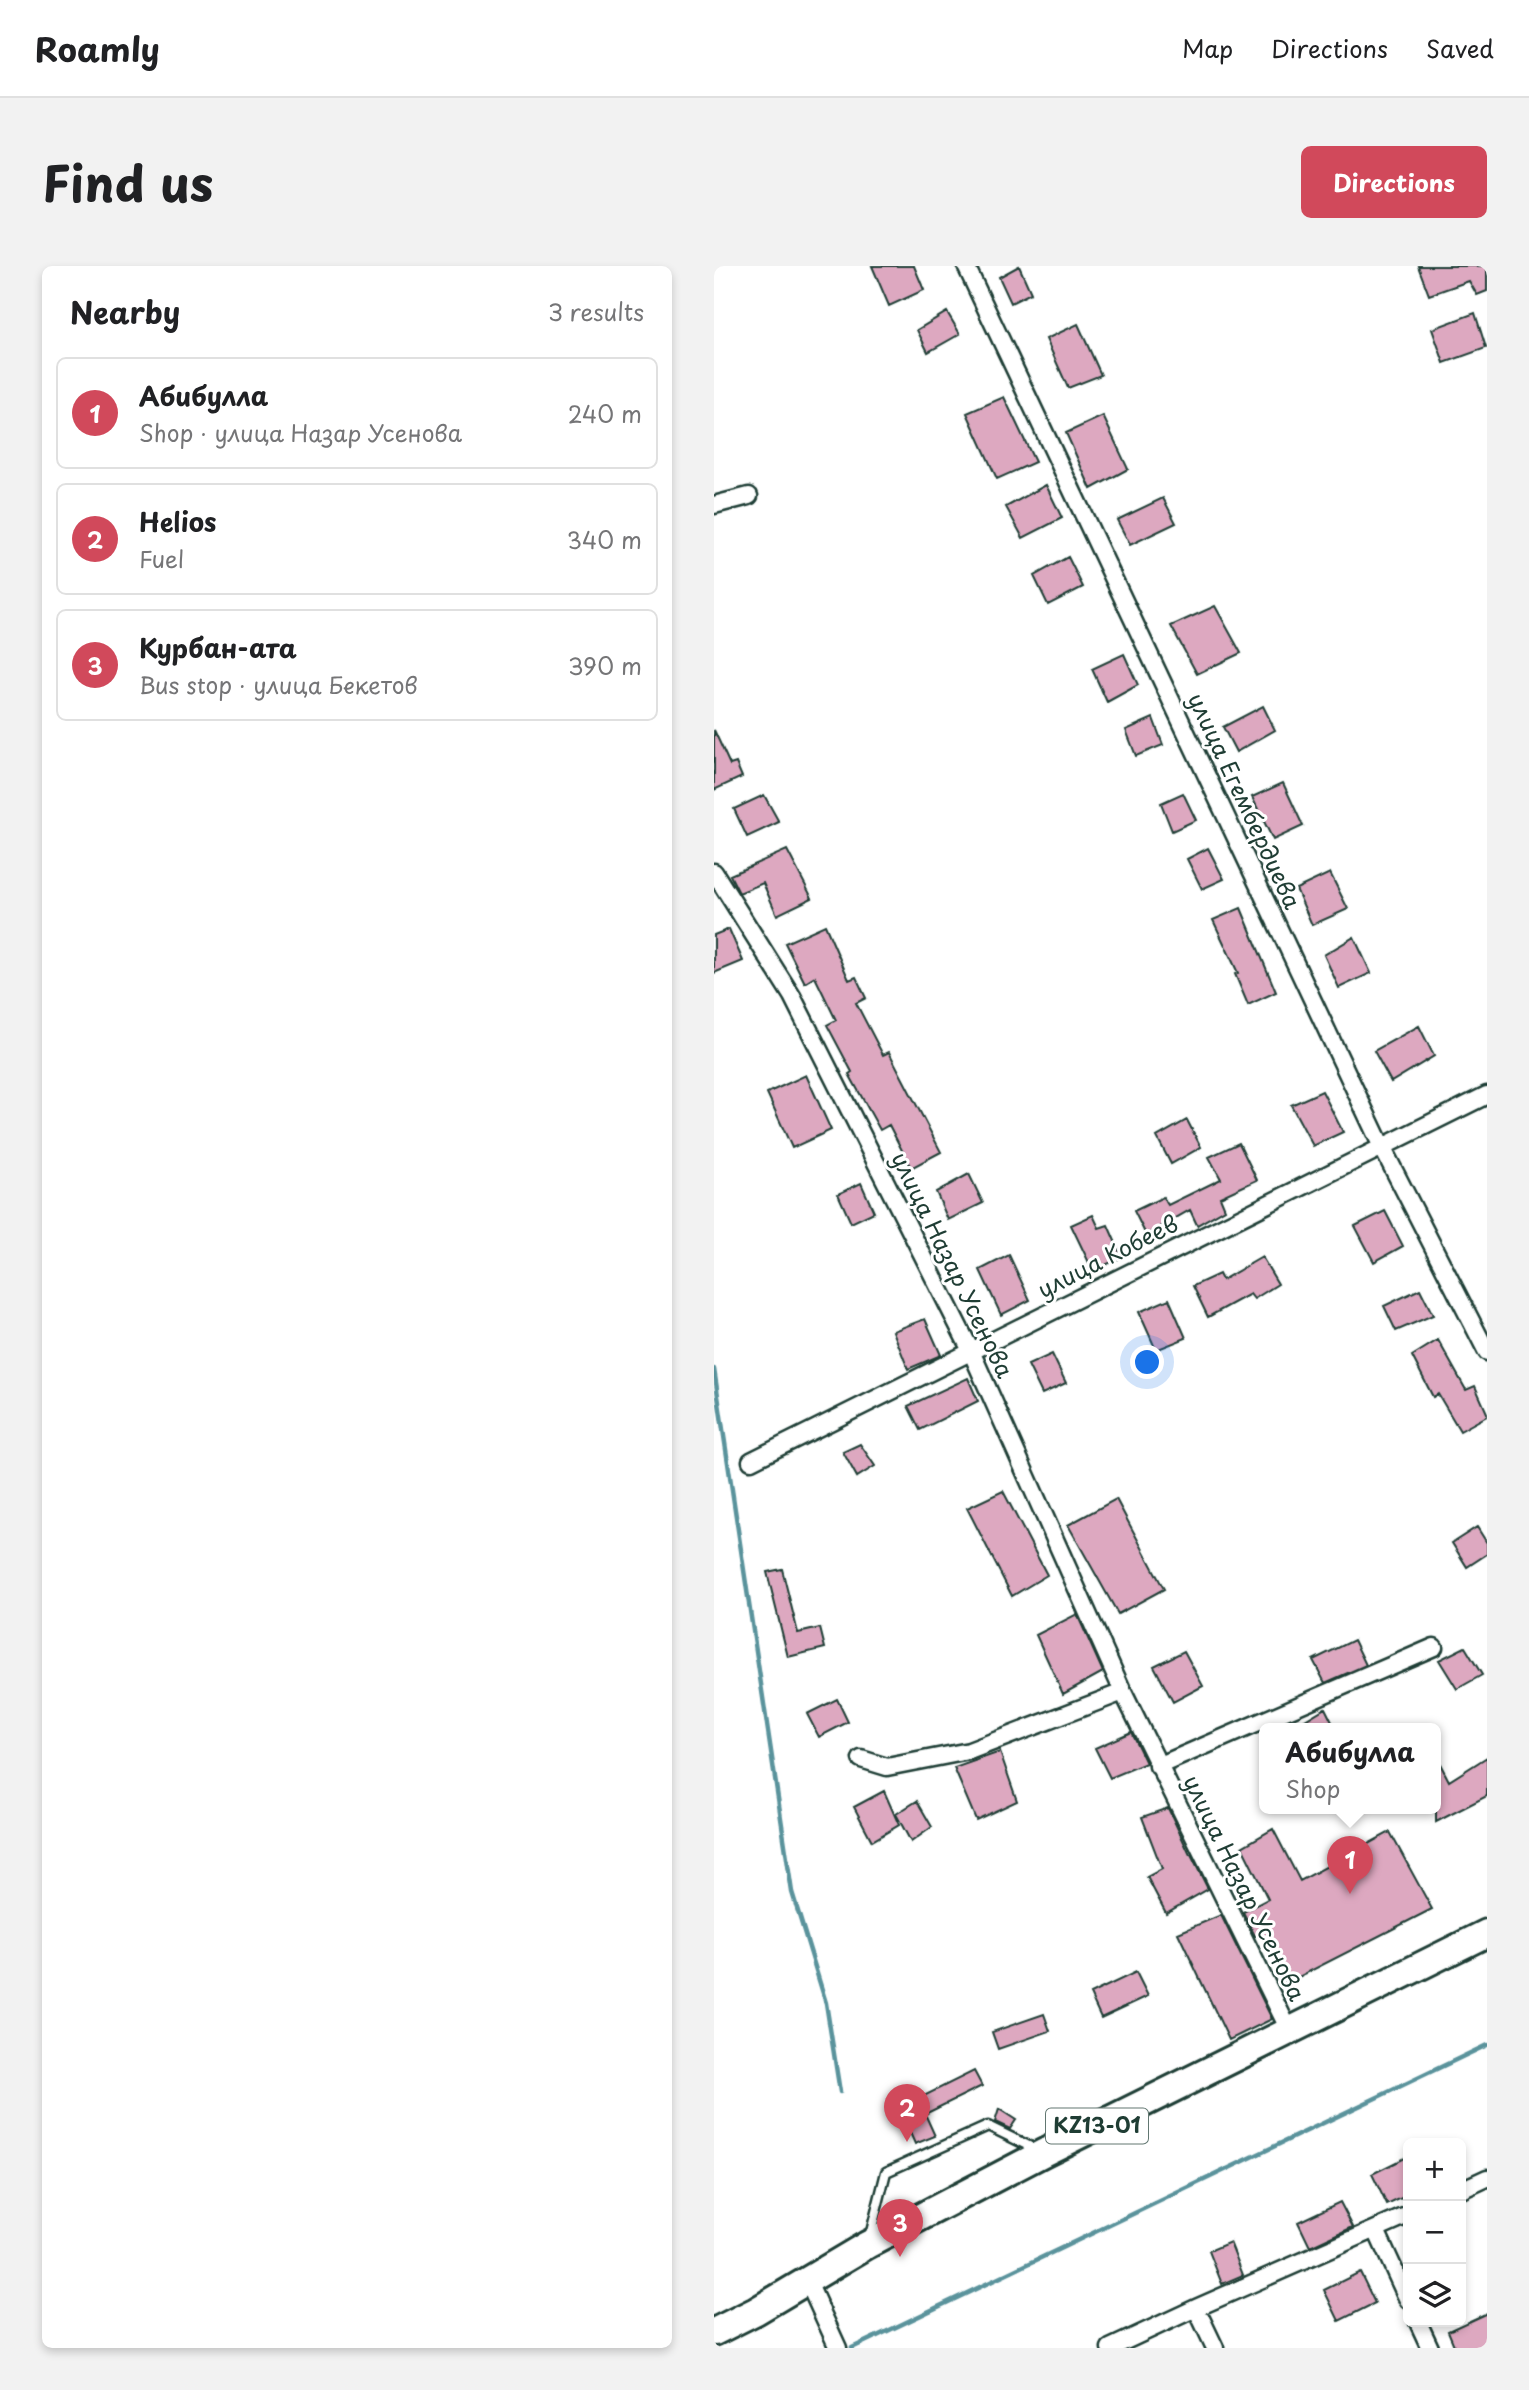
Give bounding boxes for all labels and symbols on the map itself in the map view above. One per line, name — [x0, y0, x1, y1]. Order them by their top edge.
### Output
street label: улица Егембердиева — [1180, 687, 1311, 915]
street label: улица Назар Усенова — [883, 1145, 1024, 1384]
street label: улица Кобеев — [1031, 1205, 1184, 1306]
your location — [1130, 1345, 1164, 1379]
street label: улица Назар Усенова — [1175, 1768, 1316, 2007]
pin: 1 — [1327, 1836, 1373, 1894]
pin: 2 — [884, 2084, 930, 2142]
road number: KZ13-01 — [1046, 2108, 1148, 2144]
pin: 3 — [877, 2199, 923, 2257]

